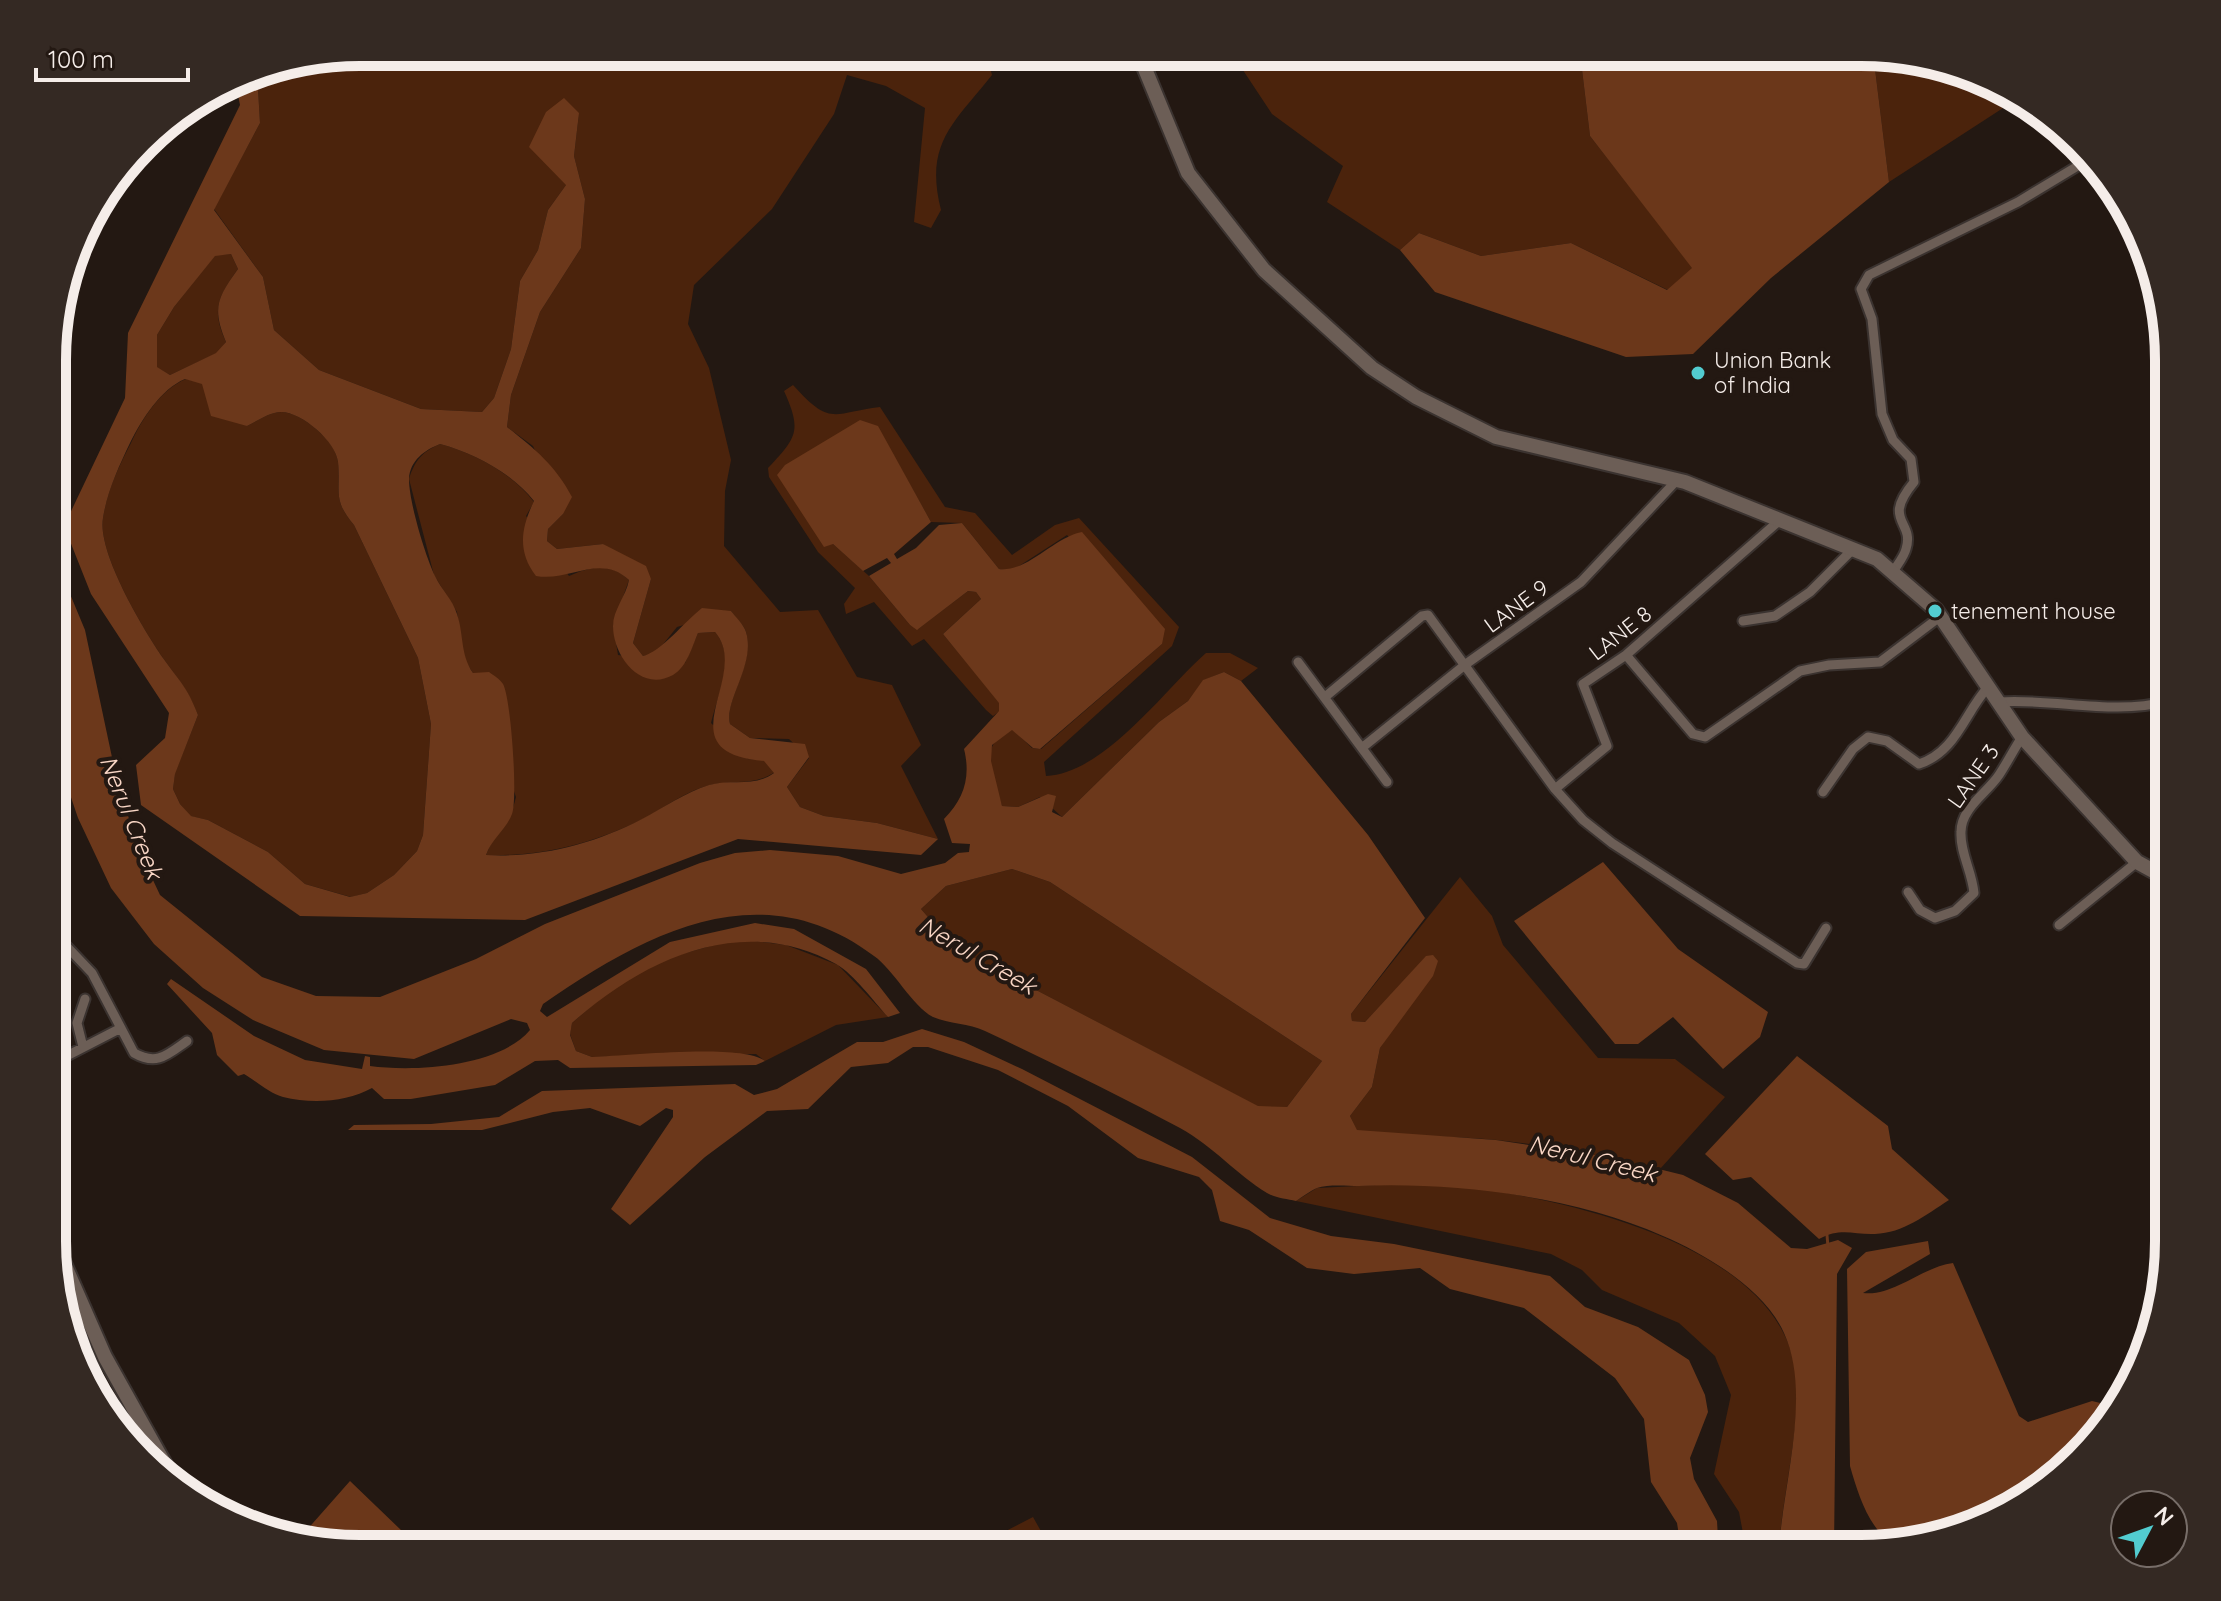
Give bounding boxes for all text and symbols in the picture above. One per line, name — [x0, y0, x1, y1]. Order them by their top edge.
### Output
scale bar — [36, 32, 188, 82]
text: 100 m — [48, 44, 114, 74]
place label: Union Bank of India — [1714, 346, 1831, 399]
marker: Union Bank of India — [1689, 364, 1707, 382]
street label: LANE 9 — [1478, 573, 1554, 639]
place label: tenement house — [1951, 597, 2116, 625]
street label: LANE 8 — [1583, 600, 1657, 666]
marker: tenement house — [1926, 602, 1944, 620]
street label: LANE 3 — [1941, 738, 2005, 814]
water label: Nerul Creek — [94, 751, 171, 885]
water label: Nerul Creek — [914, 909, 1044, 1002]
water label: Nerul Creek — [1526, 1128, 1662, 1189]
north arrow — [2109, 1489, 2189, 1569]
text: N — [2148, 1501, 2180, 1531]

